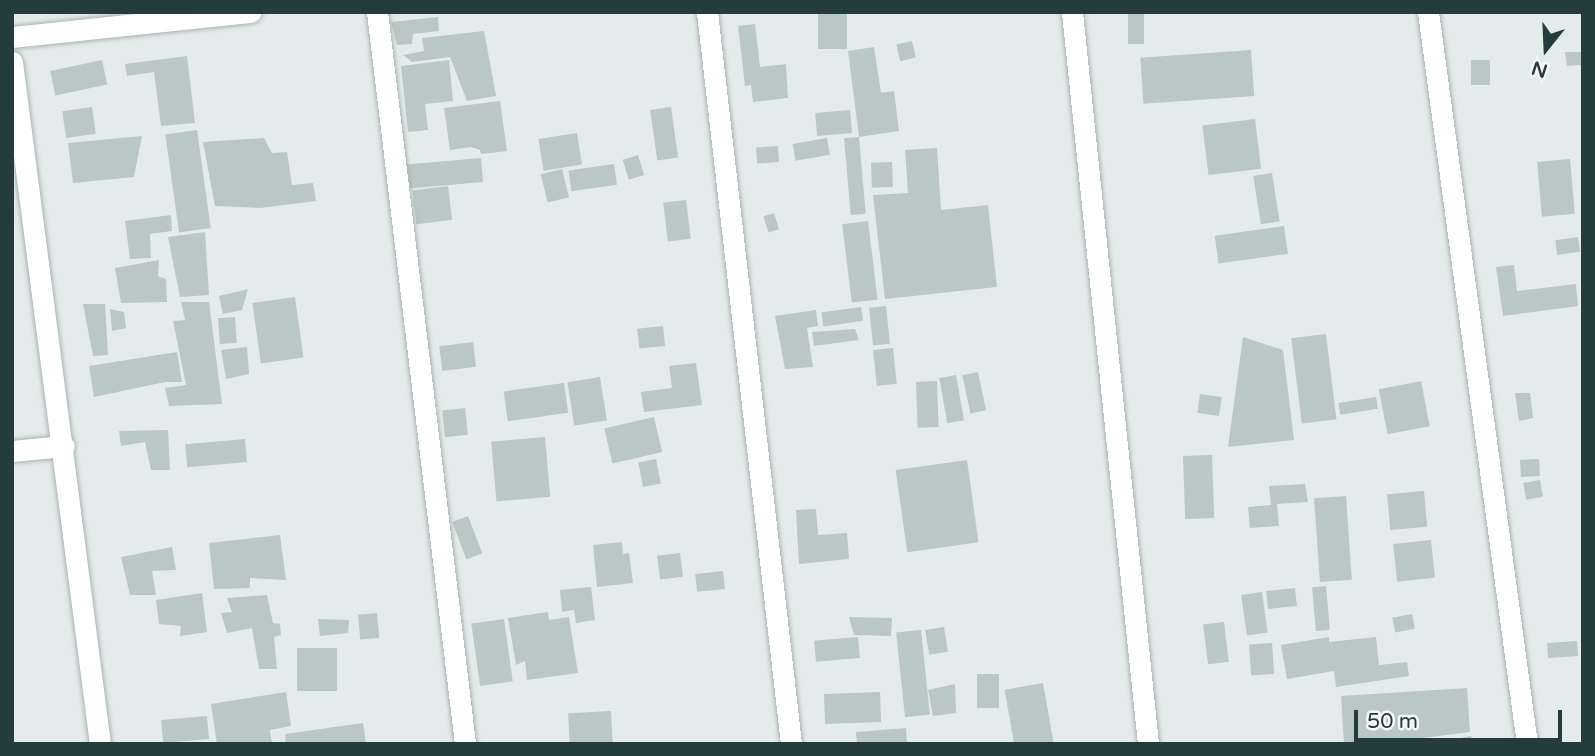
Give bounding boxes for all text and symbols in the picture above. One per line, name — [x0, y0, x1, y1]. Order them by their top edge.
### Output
north arrow — [1511, 14, 1581, 84]
text: N — [1529, 56, 1550, 82]
scale bar — [1357, 696, 1565, 740]
text: 50 m — [1367, 709, 1418, 734]

